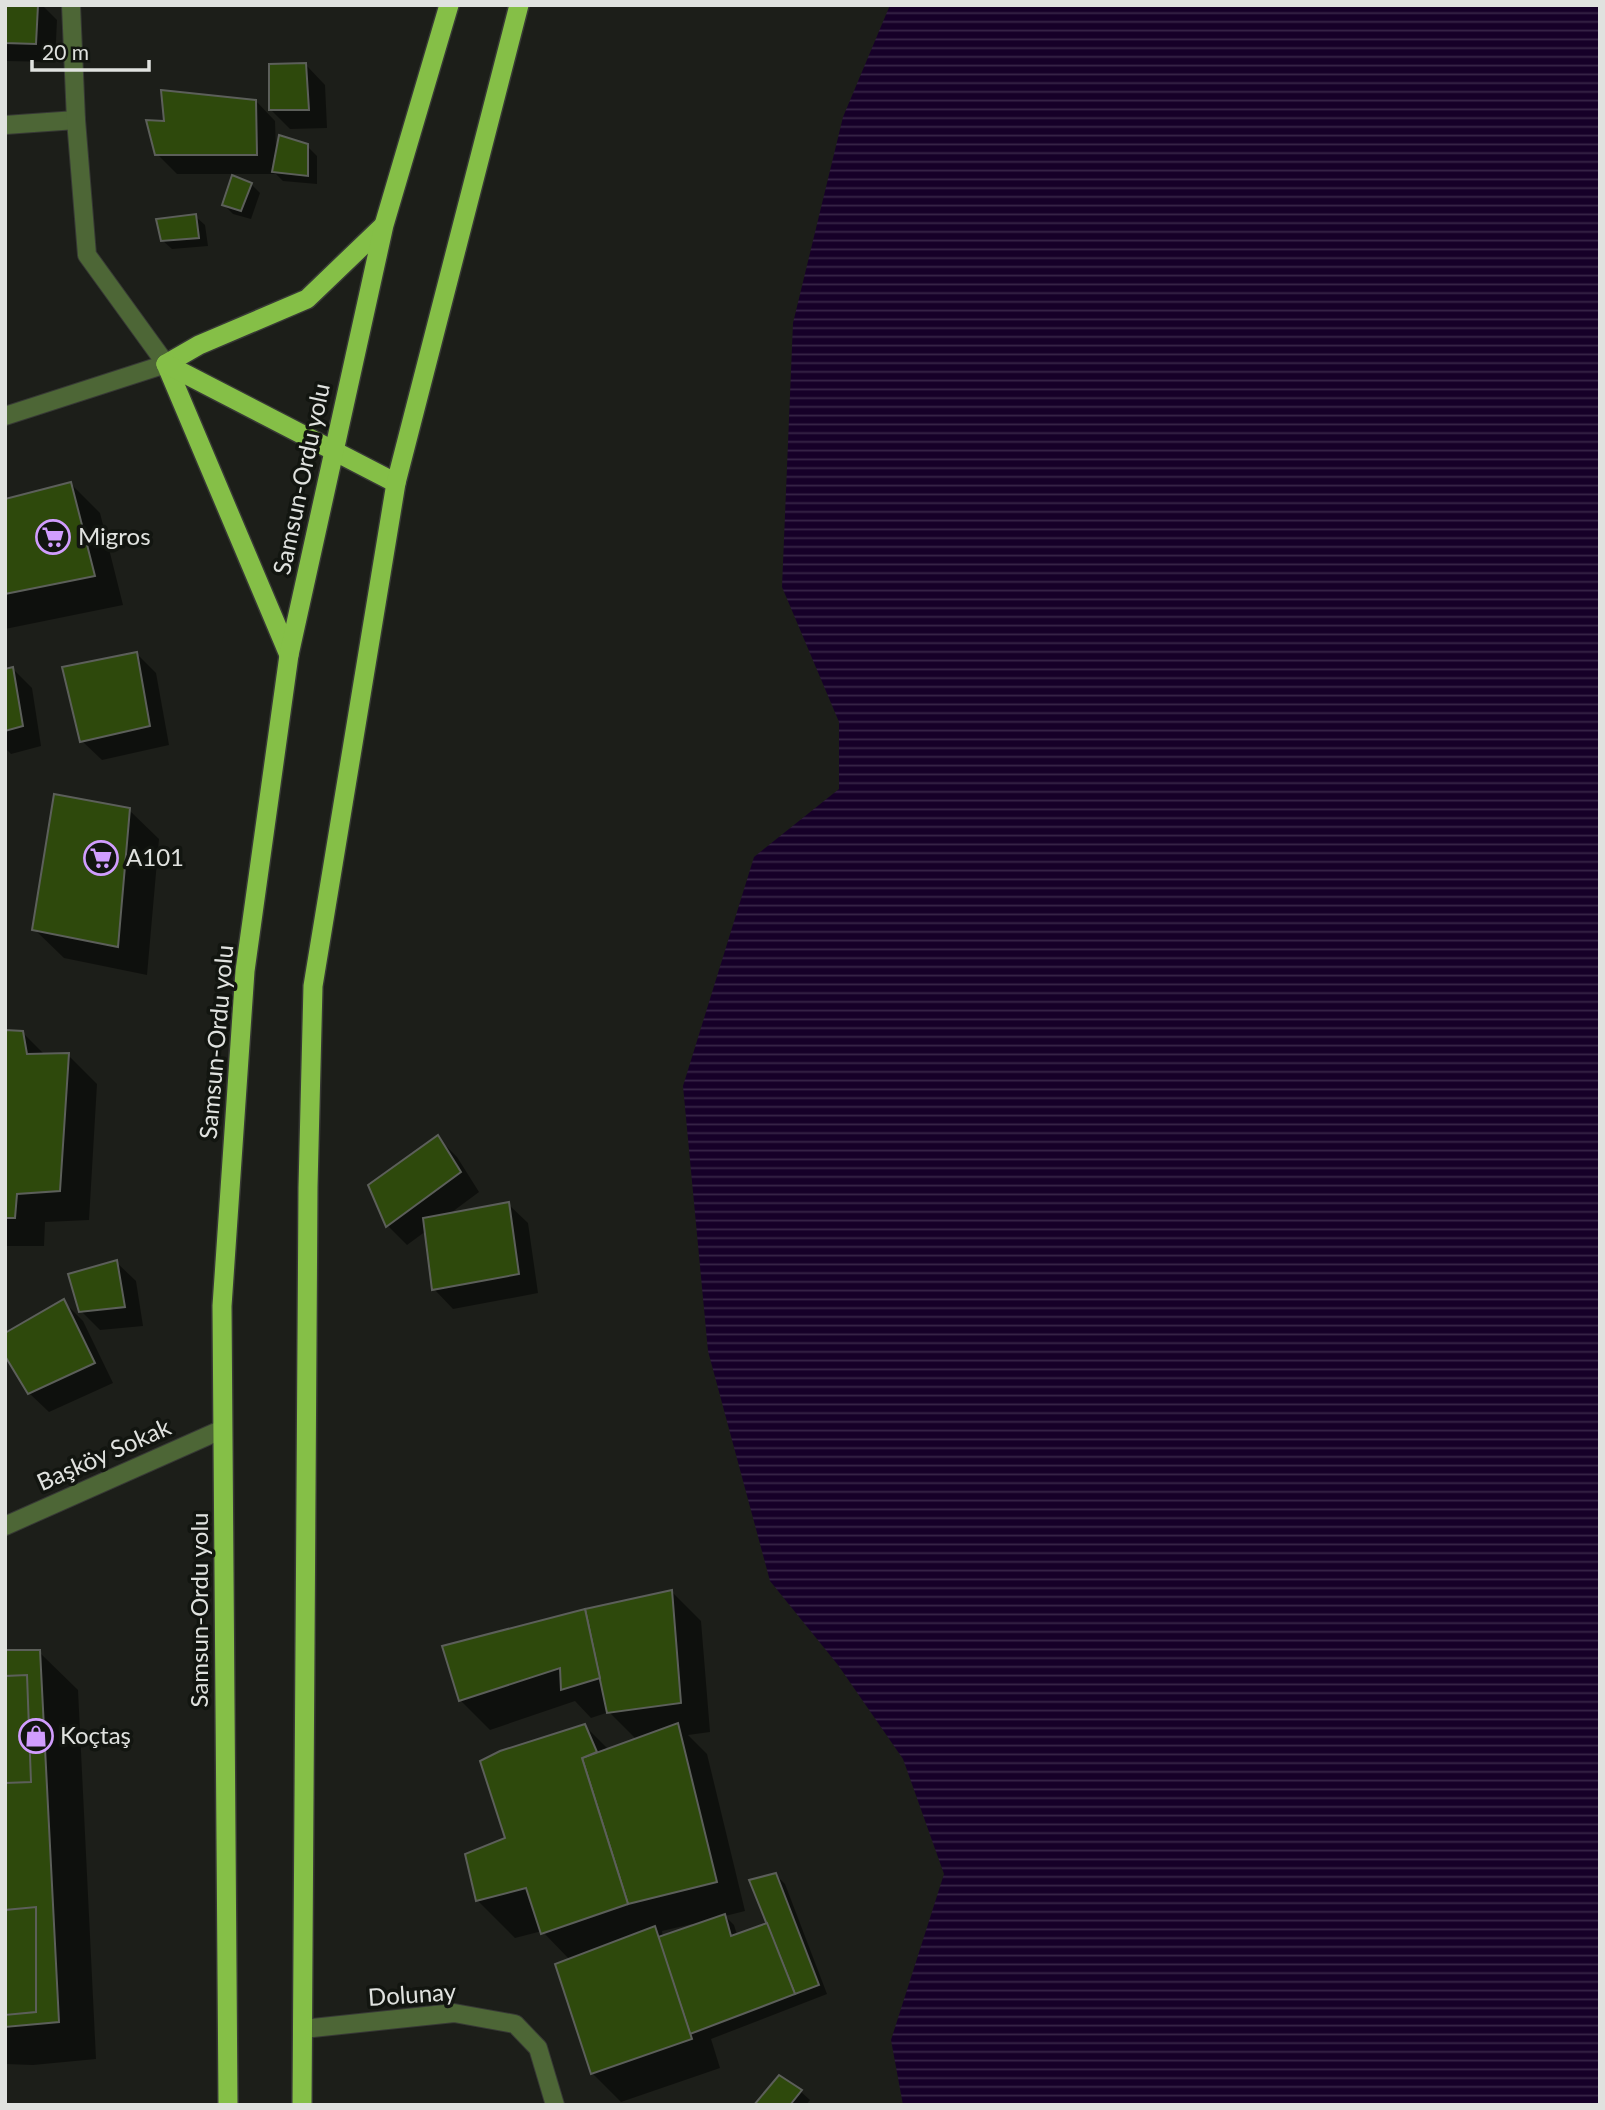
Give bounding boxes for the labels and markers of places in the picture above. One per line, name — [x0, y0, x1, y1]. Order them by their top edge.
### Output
supermarket icon: Migros — [34, 518, 72, 556]
place label: Migros — [78, 521, 151, 550]
supermarket icon: A101 — [82, 839, 120, 877]
place label: A101 — [126, 842, 184, 871]
shop icon: Koçtaş — [17, 1717, 55, 1755]
place label: Koçtaş — [60, 1720, 131, 1749]

